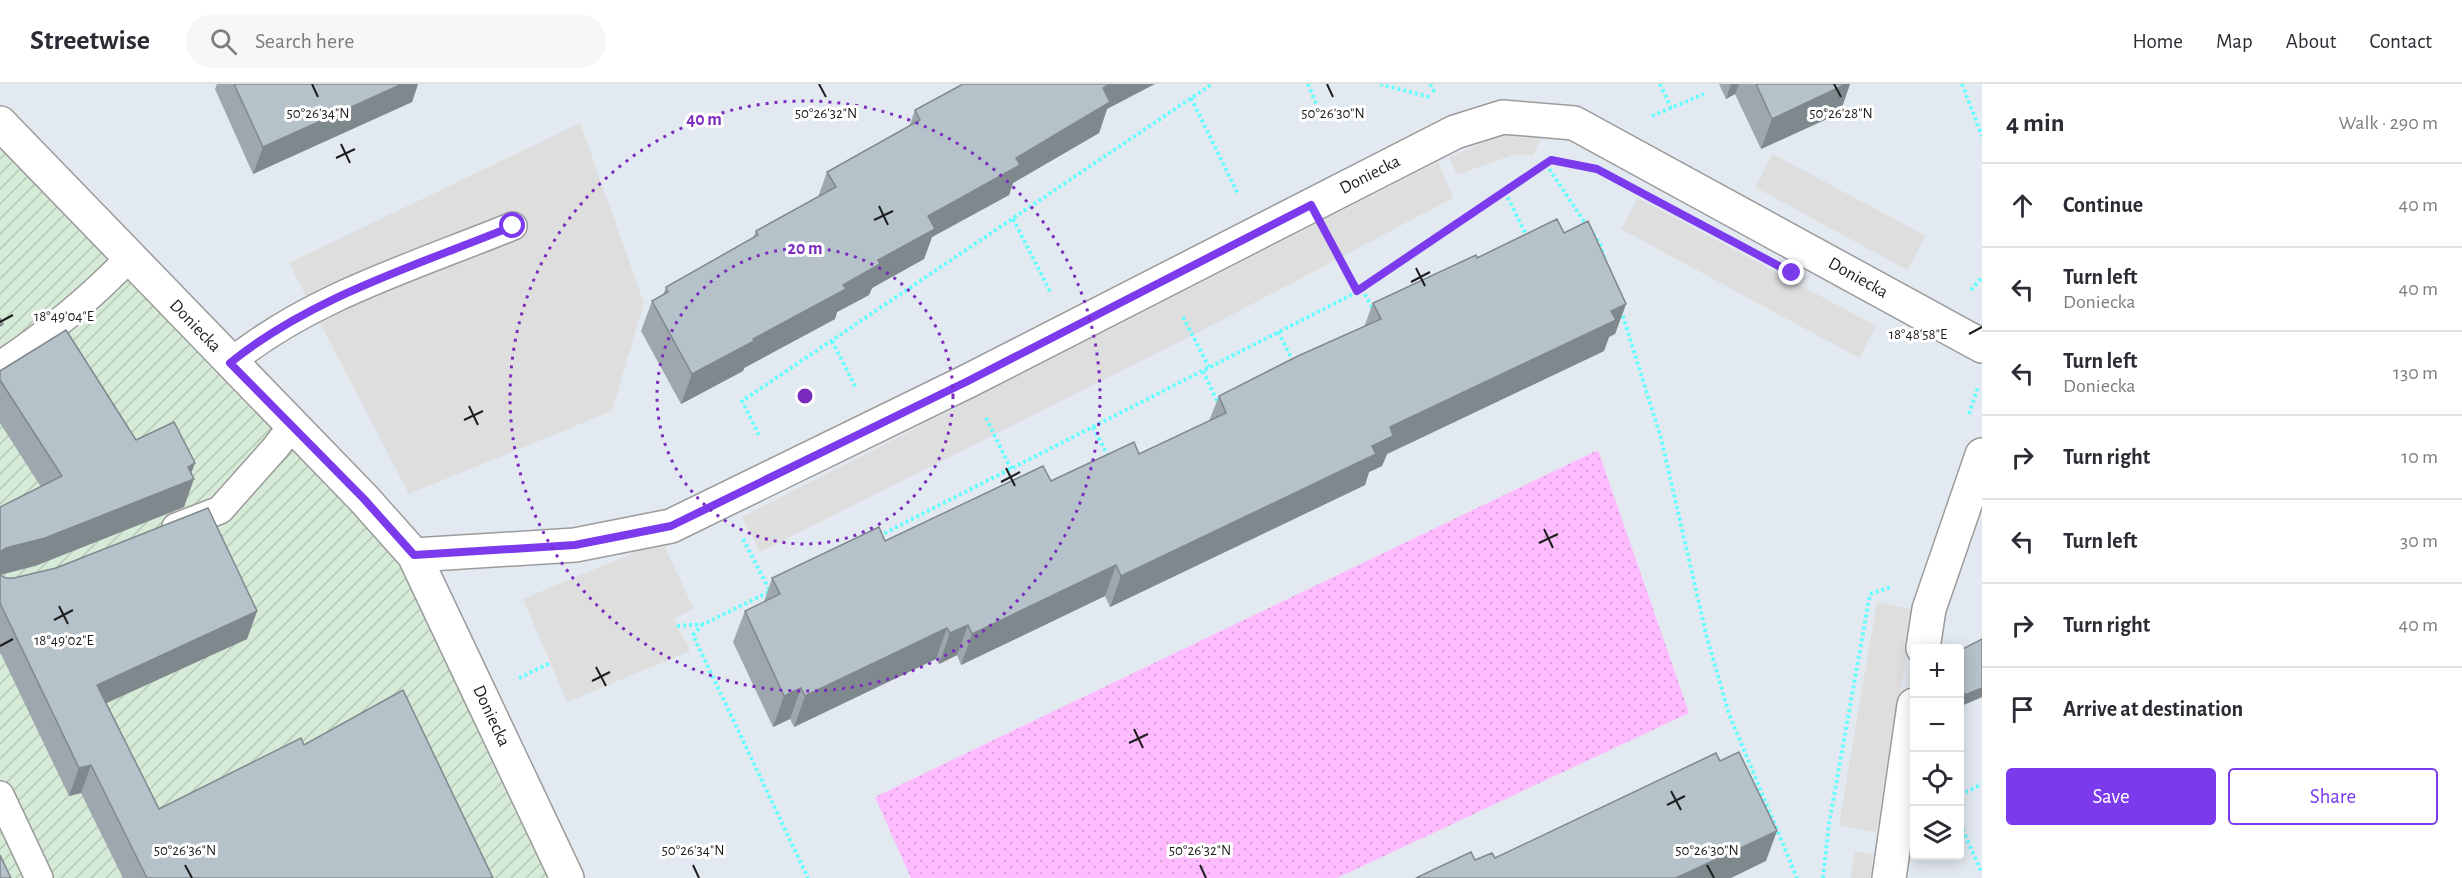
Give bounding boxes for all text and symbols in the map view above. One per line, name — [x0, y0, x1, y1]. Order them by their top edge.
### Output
search box — [186, 14, 606, 68]
icon: search — [207, 25, 240, 58]
text: Streetwise — [30, 27, 150, 55]
text: Search here — [255, 30, 354, 52]
text: Home — [2132, 31, 2183, 52]
text: Map — [2216, 31, 2253, 52]
text: About — [2286, 31, 2336, 52]
text: Contact — [2369, 31, 2432, 52]
text: 50°26'34"N — [287, 106, 349, 121]
text: 50°26'32"N — [795, 106, 857, 121]
text: 50°26'30"N — [1301, 106, 1365, 121]
text: 50°26'28"N — [1809, 106, 1873, 121]
text: 4 min — [2006, 110, 2065, 136]
text: 40 m — [686, 111, 722, 129]
text: Walk · 290 m — [2338, 113, 2438, 133]
street label: Doniecka — [1337, 152, 1403, 198]
icon: ahead — [2006, 189, 2039, 222]
text: Continue — [2063, 194, 2143, 216]
text: 40 m — [2399, 195, 2438, 215]
route start — [499, 212, 525, 238]
text: 20 m — [787, 240, 823, 258]
street label: Doniecka — [1825, 254, 1891, 302]
route end — [1778, 259, 1804, 285]
text: Turn left — [2063, 266, 2137, 288]
icon: left — [2006, 273, 2039, 306]
text: 40 m — [2399, 279, 2438, 299]
text: Doniecka — [2063, 292, 2136, 312]
street label: Doniecka — [166, 296, 224, 356]
text: 18°49'04"E — [34, 309, 94, 324]
text: 18°48'58"E — [1889, 327, 1947, 342]
text: Turn left — [2063, 350, 2137, 372]
icon: left — [2006, 357, 2039, 390]
text: 130 m — [2393, 363, 2438, 383]
text: Doniecka — [2063, 376, 2136, 396]
centre of rings — [795, 386, 815, 406]
icon: right — [2006, 441, 2039, 474]
text: Turn right — [2063, 446, 2150, 468]
text: 10 m — [2401, 447, 2438, 467]
icon: left — [2006, 525, 2039, 558]
text: Turn left — [2063, 530, 2137, 552]
text: 30 m — [2400, 531, 2438, 551]
icon: right — [2006, 609, 2039, 642]
text: Turn right — [2063, 614, 2150, 636]
text: 40 m — [2399, 615, 2438, 635]
text: 18°49'02"E — [34, 633, 94, 648]
map controls — [1910, 644, 1964, 860]
button: + — [1910, 644, 1964, 698]
street label: Doniecka — [469, 683, 513, 749]
icon: arrive — [2006, 693, 2039, 726]
button: − — [1910, 698, 1964, 752]
text: Arrive at destination — [2063, 698, 2243, 720]
button: locate — [1910, 752, 1964, 806]
button: Save — [2006, 768, 2216, 825]
button: Share — [2228, 768, 2438, 825]
button: layers — [1910, 806, 1964, 860]
text: 50°26'36"N — [154, 843, 216, 858]
text: 50°26'34"N — [662, 843, 724, 858]
text: 50°26'32"N — [1169, 843, 1231, 858]
text: 50°26'30"N — [1675, 843, 1739, 858]

